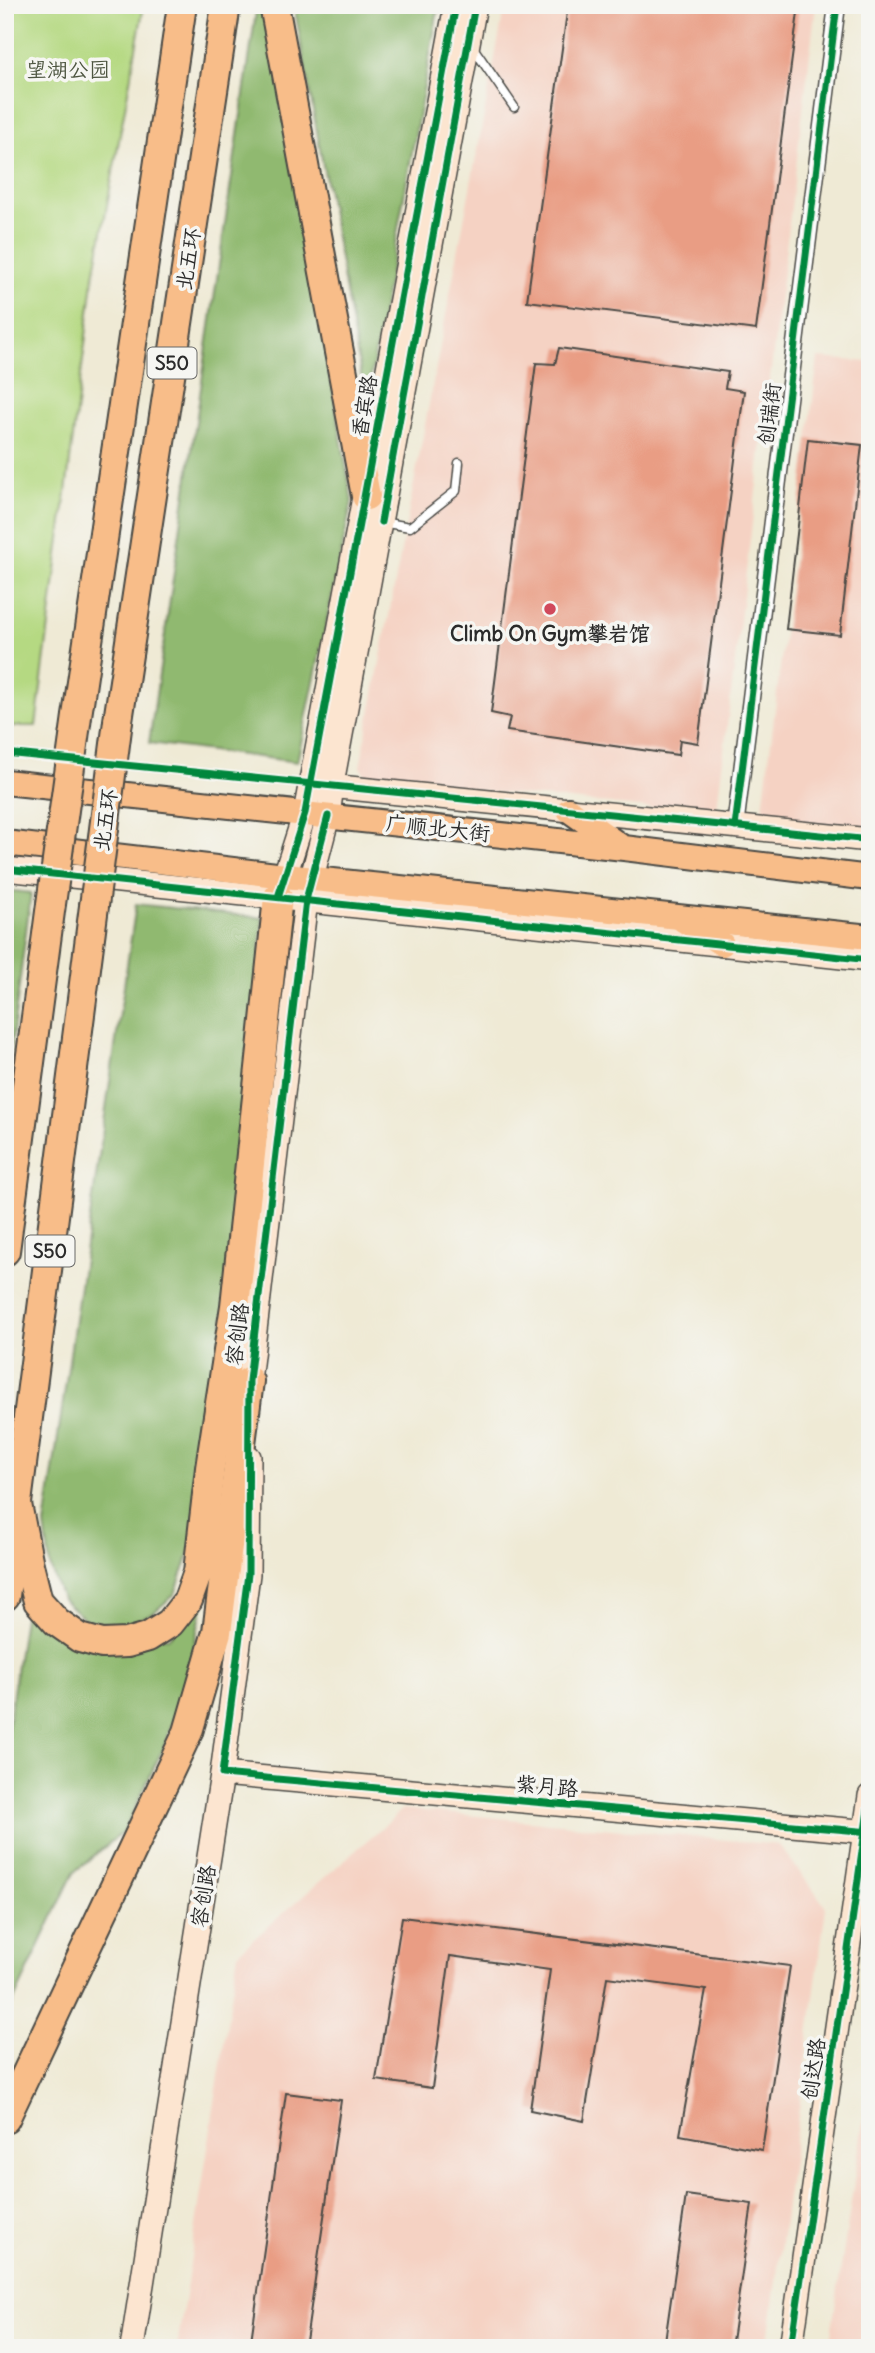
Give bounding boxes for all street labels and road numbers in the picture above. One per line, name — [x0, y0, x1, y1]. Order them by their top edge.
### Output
street label: 北五环 — [170, 226, 206, 292]
road number: S50 — [148, 348, 196, 378]
street label: 香宾路 — [345, 373, 383, 439]
street label: 创瑞街 — [752, 381, 786, 447]
street label: 北五环 — [87, 787, 123, 853]
street label: 广顺北大街 — [384, 809, 492, 847]
road number: S50 — [26, 1236, 74, 1266]
street label: 容创路 — [220, 1301, 254, 1367]
street label: 紫月路 — [514, 1770, 580, 1802]
street label: 容创路 — [185, 1863, 221, 1929]
street label: 创达路 — [795, 2036, 831, 2102]

